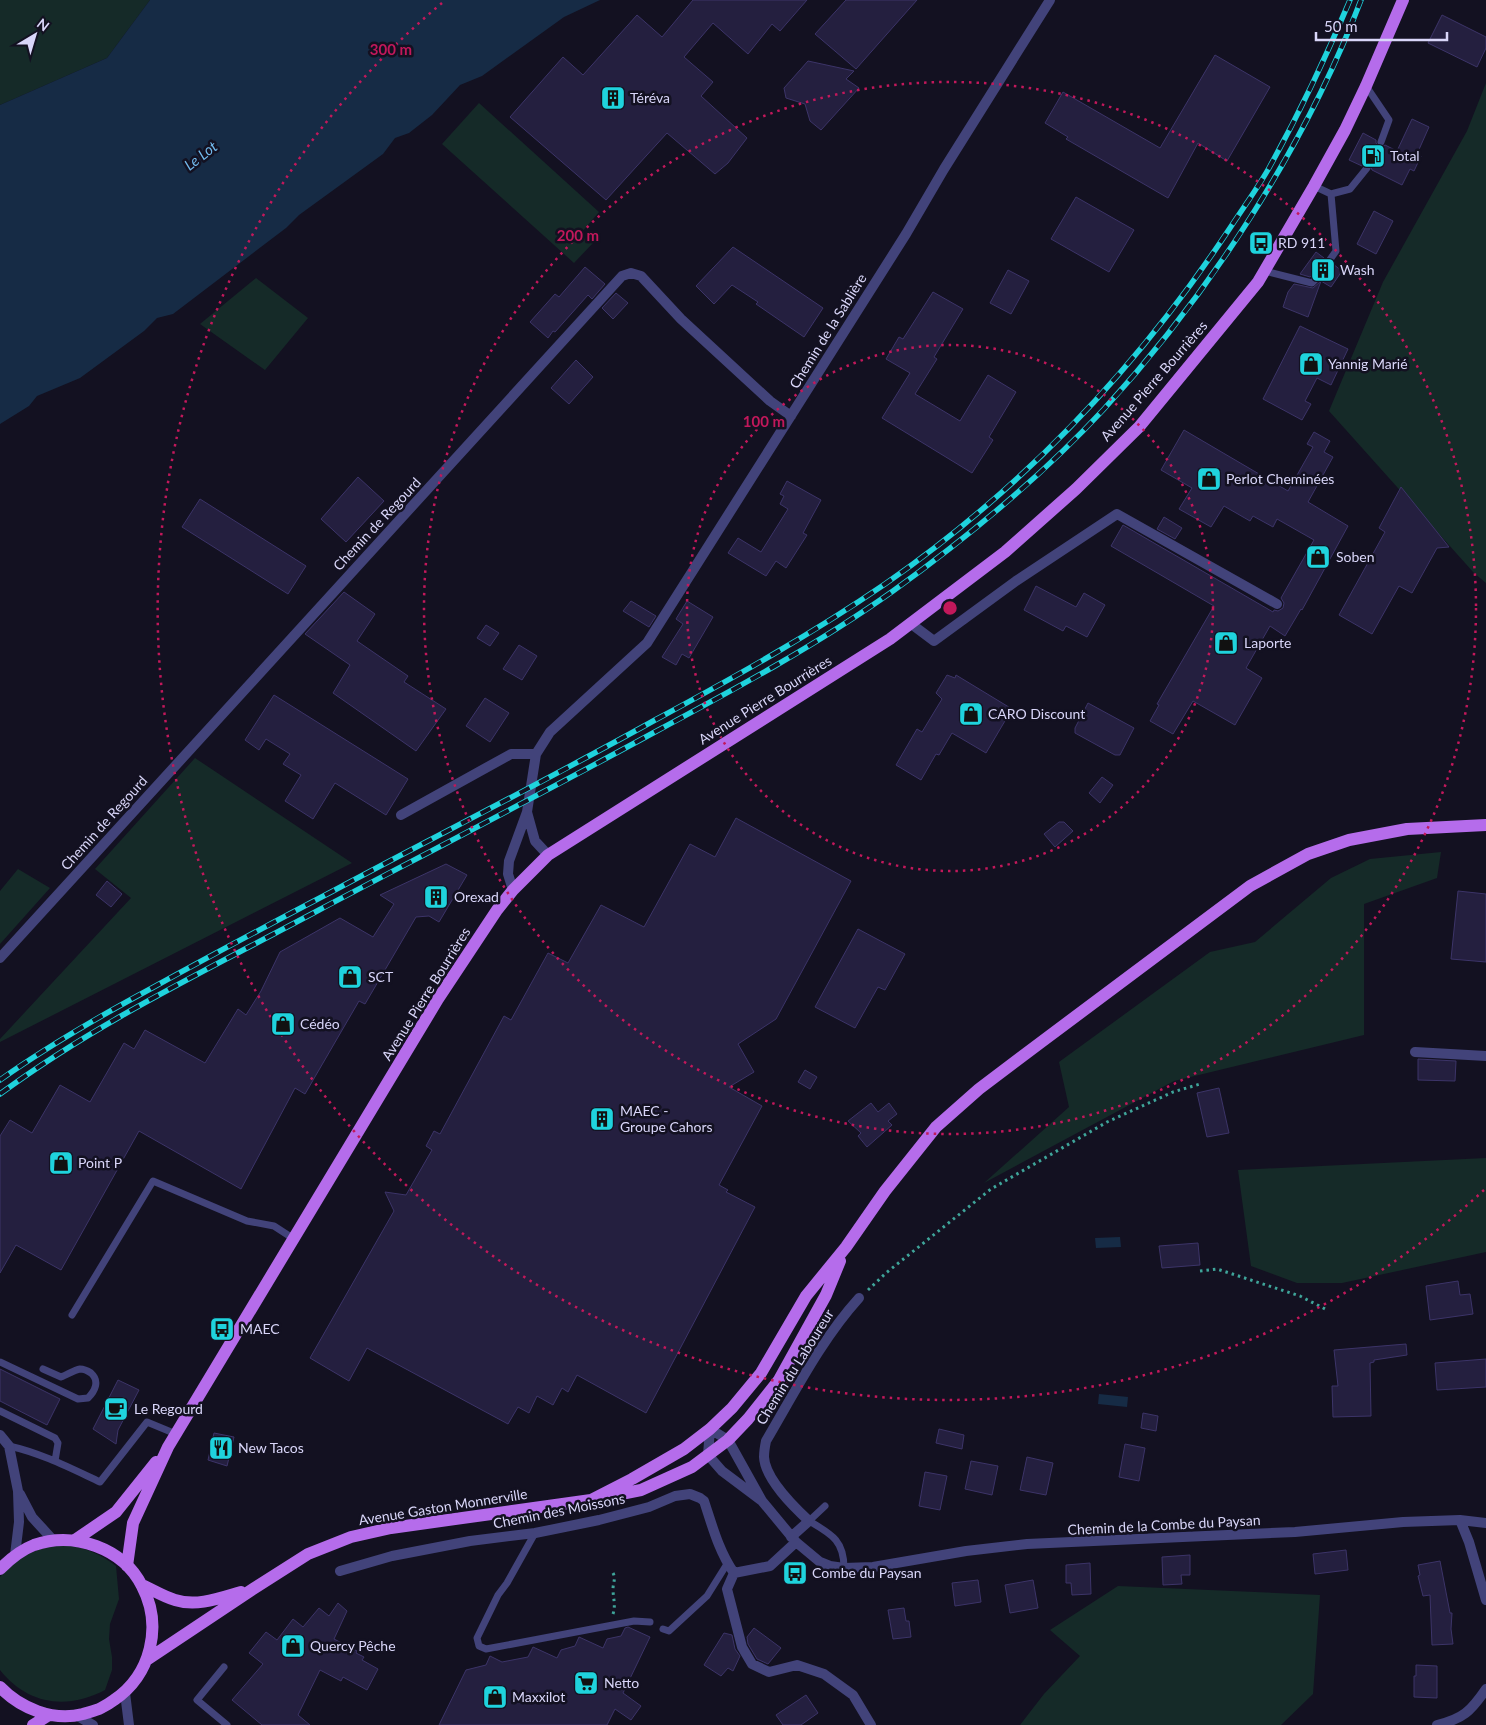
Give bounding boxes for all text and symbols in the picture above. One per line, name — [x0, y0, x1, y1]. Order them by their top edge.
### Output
north arrow — [10, 10, 60, 60]
scale bar — [1316, 10, 1447, 42]
text: N — [34, 14, 53, 34]
text: 50 m — [1324, 17, 1358, 35]
text: 300 m — [370, 40, 412, 58]
building icon: Téréva — [600, 85, 626, 111]
place label: Téréva — [630, 89, 670, 106]
water label: Le Lot — [180, 136, 221, 174]
fuel station icon: Total — [1360, 143, 1386, 169]
place label: Total — [1390, 147, 1420, 164]
text: 200 m — [557, 226, 599, 244]
bus stop icon: RD 911 — [1248, 230, 1274, 256]
place label: RD 911 — [1278, 234, 1325, 251]
building icon: Wash — [1310, 257, 1336, 283]
place label: Wash — [1340, 261, 1375, 278]
street label: Chemin de la Sablière — [785, 270, 870, 391]
street label: Avenue Pierre Bourrières — [1097, 317, 1210, 444]
shop icon: Yannig Marié — [1298, 351, 1324, 377]
place label: Yannig Marié — [1328, 355, 1408, 372]
text: 100 m — [743, 412, 785, 430]
shop icon: Perlot Cheminées — [1196, 466, 1222, 492]
place label: Perlot Cheminées — [1226, 470, 1334, 487]
street label: Chemin de Regourd — [329, 474, 424, 574]
shop icon: Soben — [1305, 544, 1331, 570]
place label: Soben — [1336, 548, 1375, 565]
centre of rings — [941, 599, 959, 617]
shop icon: Laporte — [1213, 630, 1239, 656]
place label: Laporte — [1244, 634, 1291, 651]
street label: Avenue Pierre Bourrières — [695, 652, 834, 748]
shop icon: CARO Discount — [958, 701, 984, 727]
place label: CARO Discount — [988, 705, 1085, 722]
street label: Chemin de Regourd — [57, 772, 150, 873]
building icon: Orexad — [423, 884, 449, 910]
place label: Orexad — [454, 888, 499, 905]
street label: Avenue Pierre Bourrières — [378, 924, 474, 1063]
shop icon: SCT — [337, 964, 363, 990]
place label: SCT — [368, 968, 394, 985]
shop icon: Cédéo — [270, 1011, 296, 1037]
place label: Cédéo — [300, 1015, 340, 1032]
place label: MAEC - Groupe Cahors — [620, 1102, 713, 1135]
building icon: MAEC - Groupe Cahors — [589, 1106, 615, 1132]
shop icon: Point P — [48, 1150, 74, 1176]
place label: Point P — [78, 1154, 122, 1171]
street label: Chemin du Laboureur — [752, 1306, 837, 1428]
bus stop icon: MAEC — [209, 1316, 235, 1342]
place label: MAEC — [240, 1320, 280, 1337]
cafe icon: Le Regourd — [103, 1396, 129, 1422]
place label: Le Regourd — [134, 1400, 203, 1417]
restaurant icon: New Tacos — [208, 1435, 234, 1461]
place label: New Tacos — [238, 1439, 304, 1456]
street label: Avenue Gaston Monnerville — [357, 1485, 529, 1528]
street label: Chemin des Moissons — [492, 1489, 626, 1532]
street label: Chemin de la Combe du Paysan — [1067, 1511, 1261, 1538]
bus stop icon: Combe du Paysan — [782, 1560, 808, 1586]
place label: Combe du Paysan — [812, 1564, 922, 1581]
shop icon: Quercy Pêche — [280, 1633, 306, 1659]
place label: Quercy Pêche — [310, 1637, 396, 1654]
supermarket icon: Netto — [573, 1670, 599, 1696]
place label: Netto — [604, 1674, 639, 1691]
shop icon: Maxxilot — [482, 1684, 508, 1710]
place label: Maxxilot — [512, 1688, 565, 1705]

